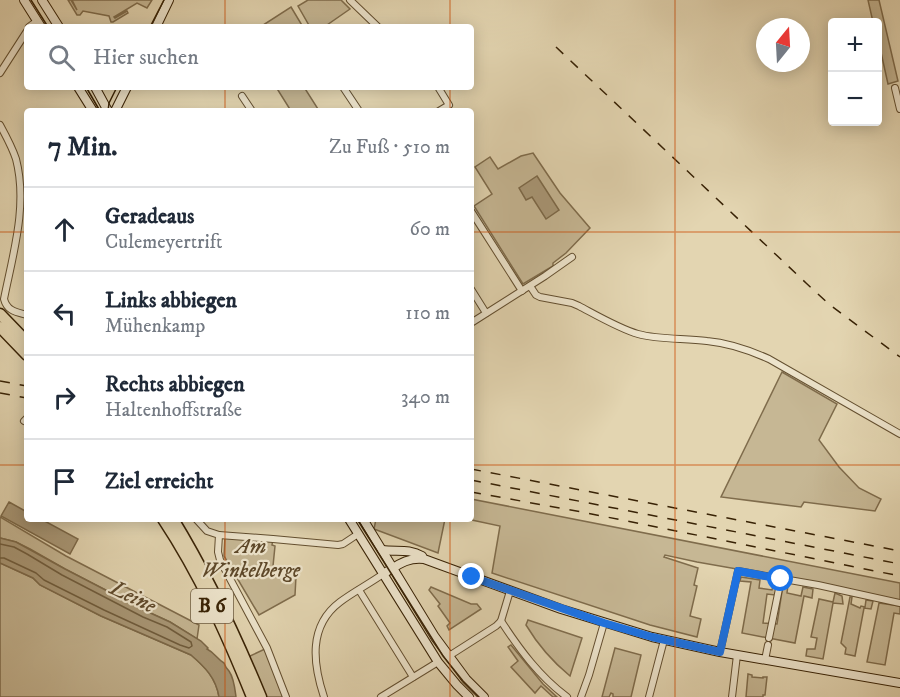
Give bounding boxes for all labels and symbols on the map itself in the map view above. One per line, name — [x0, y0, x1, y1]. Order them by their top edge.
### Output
north arrow — [756, 18, 810, 72]
park label: Am Winkelberge — [202, 534, 301, 584]
route end — [458, 563, 484, 589]
route start — [767, 565, 793, 591]
water label: Leine — [104, 574, 161, 620]
road number: B 6 — [191, 589, 233, 623]

